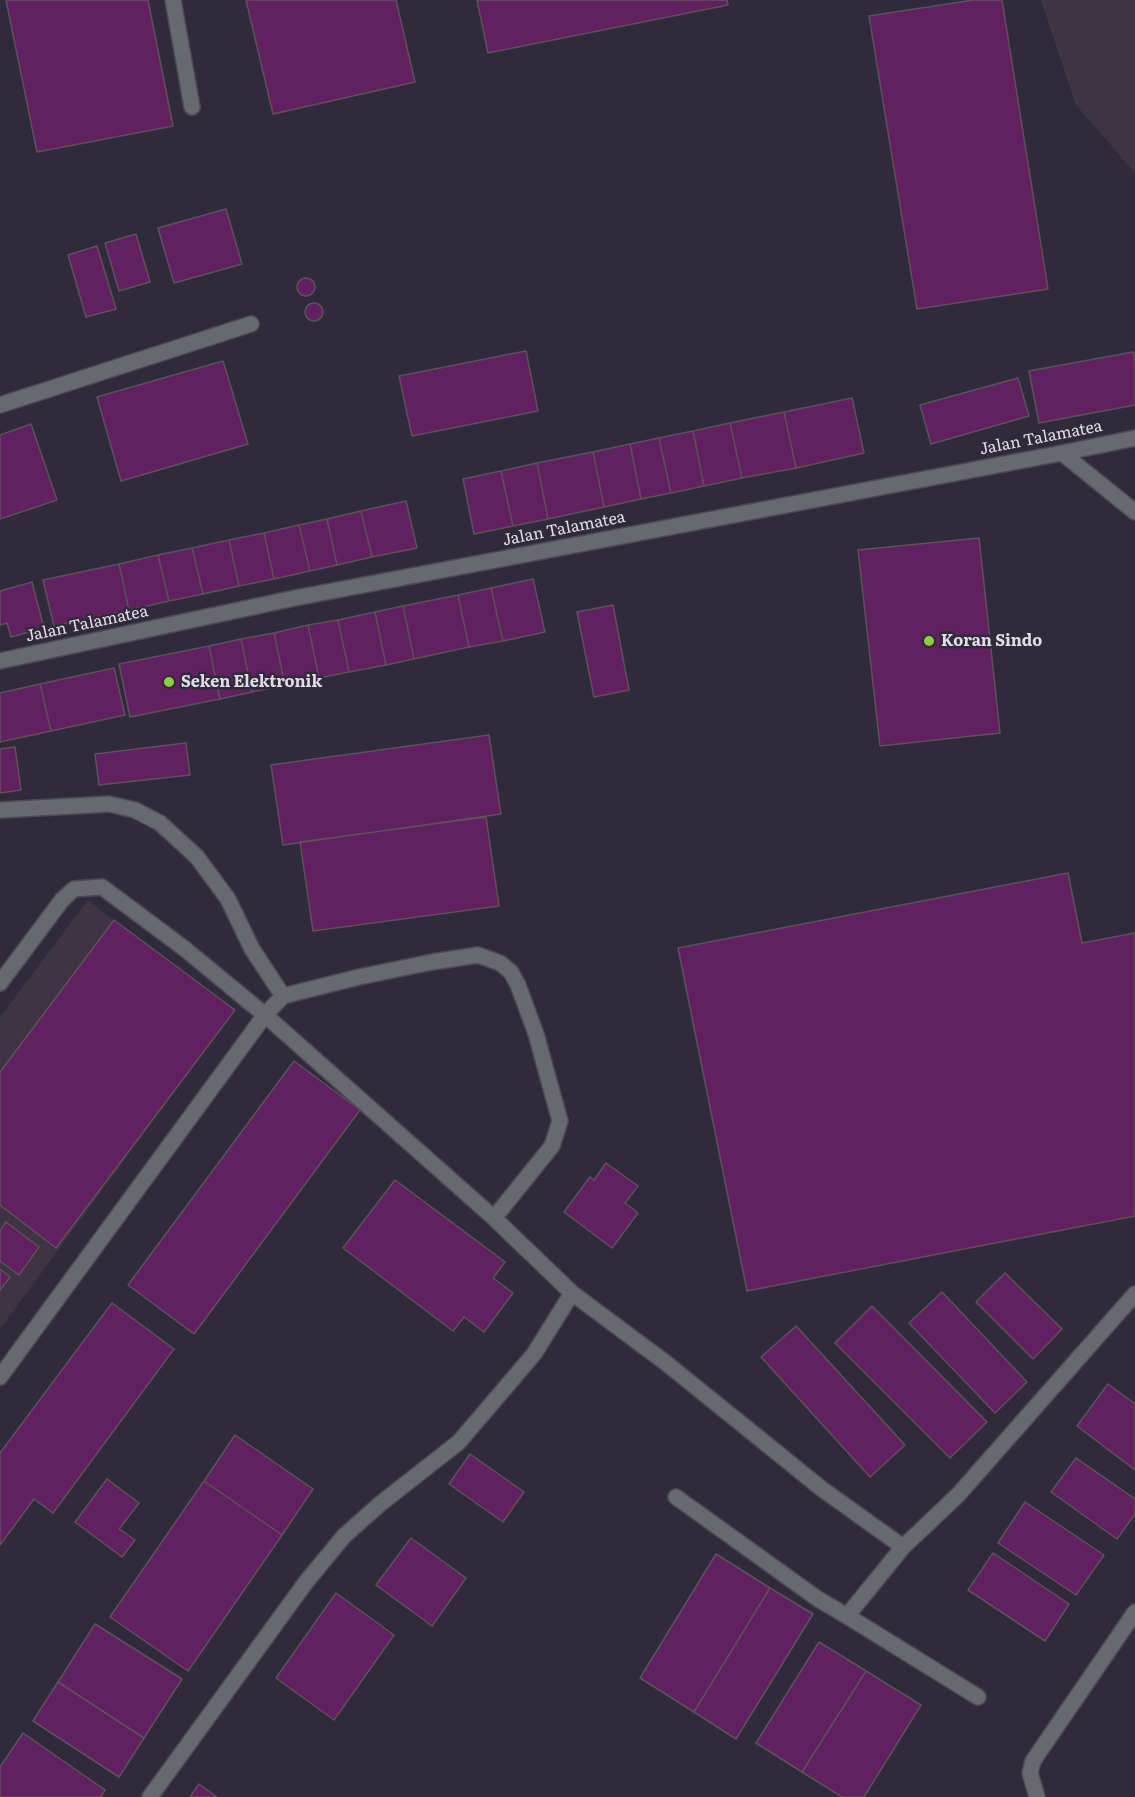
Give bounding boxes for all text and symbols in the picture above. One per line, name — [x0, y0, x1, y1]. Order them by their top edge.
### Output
street label: Jalan Talamatea — [978, 417, 1104, 459]
street label: Jalan Talamatea — [501, 508, 627, 550]
street label: Jalan Talamatea — [24, 602, 150, 646]
place label: Koran Sindo — [941, 631, 1042, 651]
marker: Koran Sindo — [922, 634, 936, 648]
place label: Seken Elektronik — [181, 672, 322, 692]
marker: Seken Elektronik — [162, 675, 176, 689]

